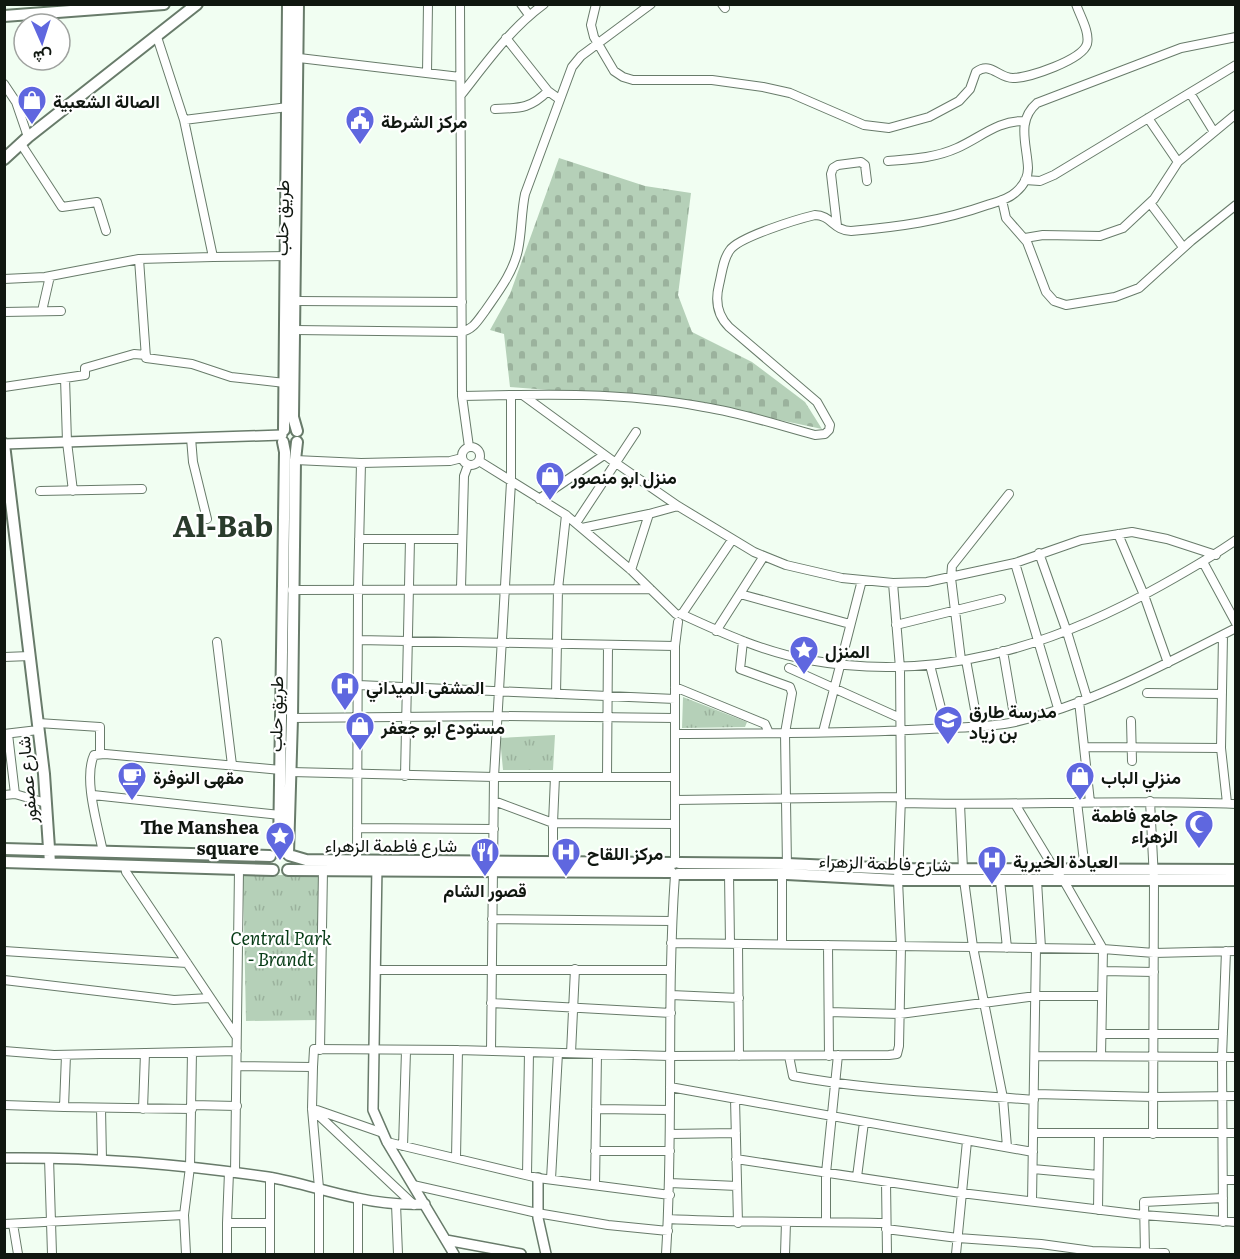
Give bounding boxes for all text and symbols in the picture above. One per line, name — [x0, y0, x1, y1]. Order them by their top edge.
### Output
north arrow — [12, 12, 72, 72]
text: ش — [33, 45, 53, 70]
shop icon: الصالة الشعبية — [16, 84, 48, 126]
place label: الصالة الشعبية — [53, 87, 160, 114]
public building icon: مركز الشرطة — [344, 104, 376, 146]
place label: مركز الشرطة — [381, 107, 468, 134]
street label: طريق حلب — [267, 180, 295, 256]
shop icon: منزل ابو منصور — [534, 460, 566, 502]
place label: منزل ابو منصور — [570, 463, 677, 490]
district label: Al-Bab — [173, 502, 273, 546]
place icon: المنزل — [788, 634, 820, 676]
place label: المنزل — [825, 637, 870, 664]
hospital icon: المشفى الميداني — [329, 670, 361, 712]
place label: المشفى الميداني — [366, 673, 485, 703]
street label: طريق حلب — [261, 676, 289, 752]
place label: مدرسة طارق بن زياد — [969, 697, 1057, 745]
school or university icon: مدرسة طارق بن زياد — [932, 704, 964, 746]
shop icon: مستودع ابو جعفر — [344, 710, 376, 752]
place label: مستودع ابو جعفر — [380, 713, 505, 740]
street label: شارع عصفور — [9, 735, 43, 826]
cafe icon: مقهى النوفرة — [116, 760, 148, 802]
shop icon: منزلي الباب — [1064, 760, 1096, 802]
place label: مقهى النوفرة — [153, 763, 244, 790]
place label: منزلي الباب — [1101, 763, 1181, 793]
place label: جامع فاطمة الزهراء — [1091, 801, 1178, 849]
mosque icon: جامع فاطمة الزهراء — [1183, 808, 1215, 850]
place label: The Manshea square — [140, 813, 260, 861]
place icon: The Manshea square — [264, 820, 296, 862]
street label: شارع فاطمة الزهراء — [325, 831, 457, 858]
restaurant icon: قصور الشام — [469, 836, 501, 878]
hospital icon: مركز اللقاح — [550, 836, 582, 878]
place label: مركز اللقاح — [587, 839, 663, 866]
hospital icon: العيادة الخيرية — [976, 844, 1008, 886]
street label: شارع فاطمة الزهراء — [818, 846, 952, 878]
place label: العيادة الخيرية — [1013, 847, 1118, 874]
place label: قصور الشام — [443, 876, 527, 903]
park label: Central Park - Brandt — [230, 924, 332, 972]

